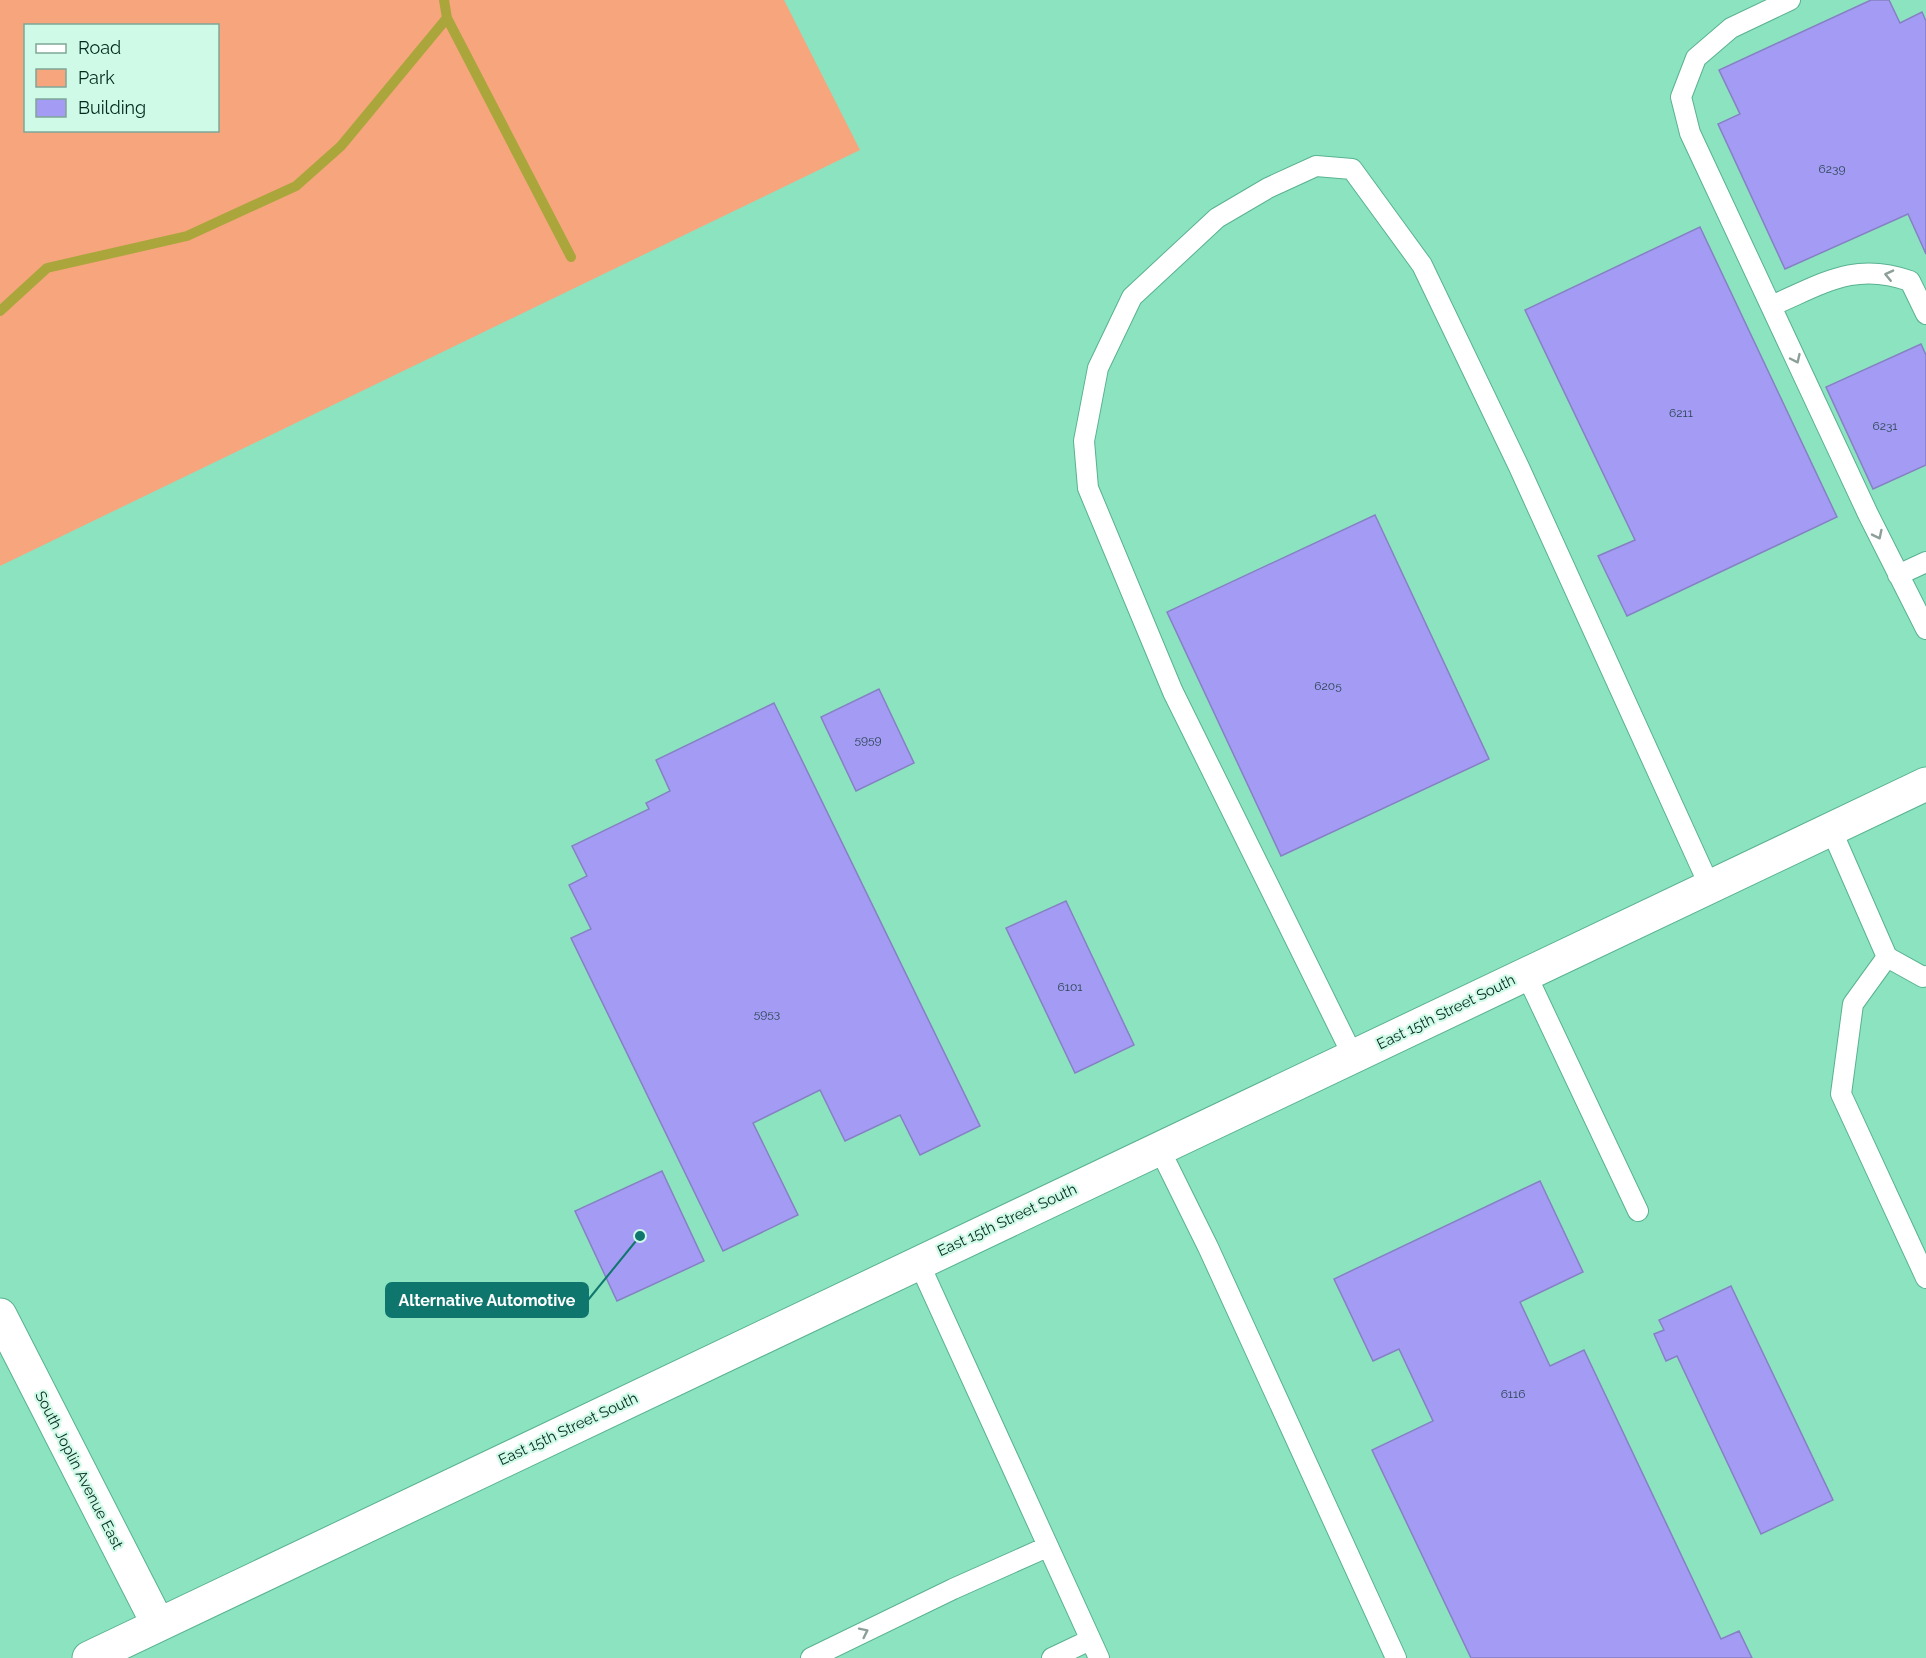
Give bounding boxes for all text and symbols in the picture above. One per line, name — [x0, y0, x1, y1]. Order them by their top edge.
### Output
legend — [24, 24, 219, 132]
text: Road — [78, 37, 121, 58]
text: Park — [78, 67, 115, 88]
text: Building — [78, 97, 146, 118]
house number: 6239 — [1819, 162, 1845, 176]
one-way arrow — [1884, 269, 1894, 282]
one-way arrow — [1788, 352, 1800, 363]
house number: 6211 — [1669, 406, 1693, 420]
house number: 6231 — [1872, 419, 1898, 433]
one-way arrow — [1871, 529, 1883, 540]
house number: 6205 — [1314, 679, 1342, 693]
house number: 5959 — [854, 733, 882, 747]
street label: East 15th Street South — [1374, 971, 1518, 1053]
house number: 6101 — [1058, 980, 1082, 994]
house number: 5953 — [754, 1007, 780, 1021]
street label: East 15th Street South — [934, 1180, 1080, 1260]
callout: Alternative Automotive — [386, 1283, 588, 1317]
text: Alternative Automotive — [399, 1291, 576, 1310]
house number: 6116 — [1501, 1387, 1525, 1401]
street label: South Joplin Avenue East — [31, 1388, 127, 1552]
street label: East 15th Street South — [495, 1389, 641, 1469]
one-way arrow — [858, 1628, 869, 1640]

